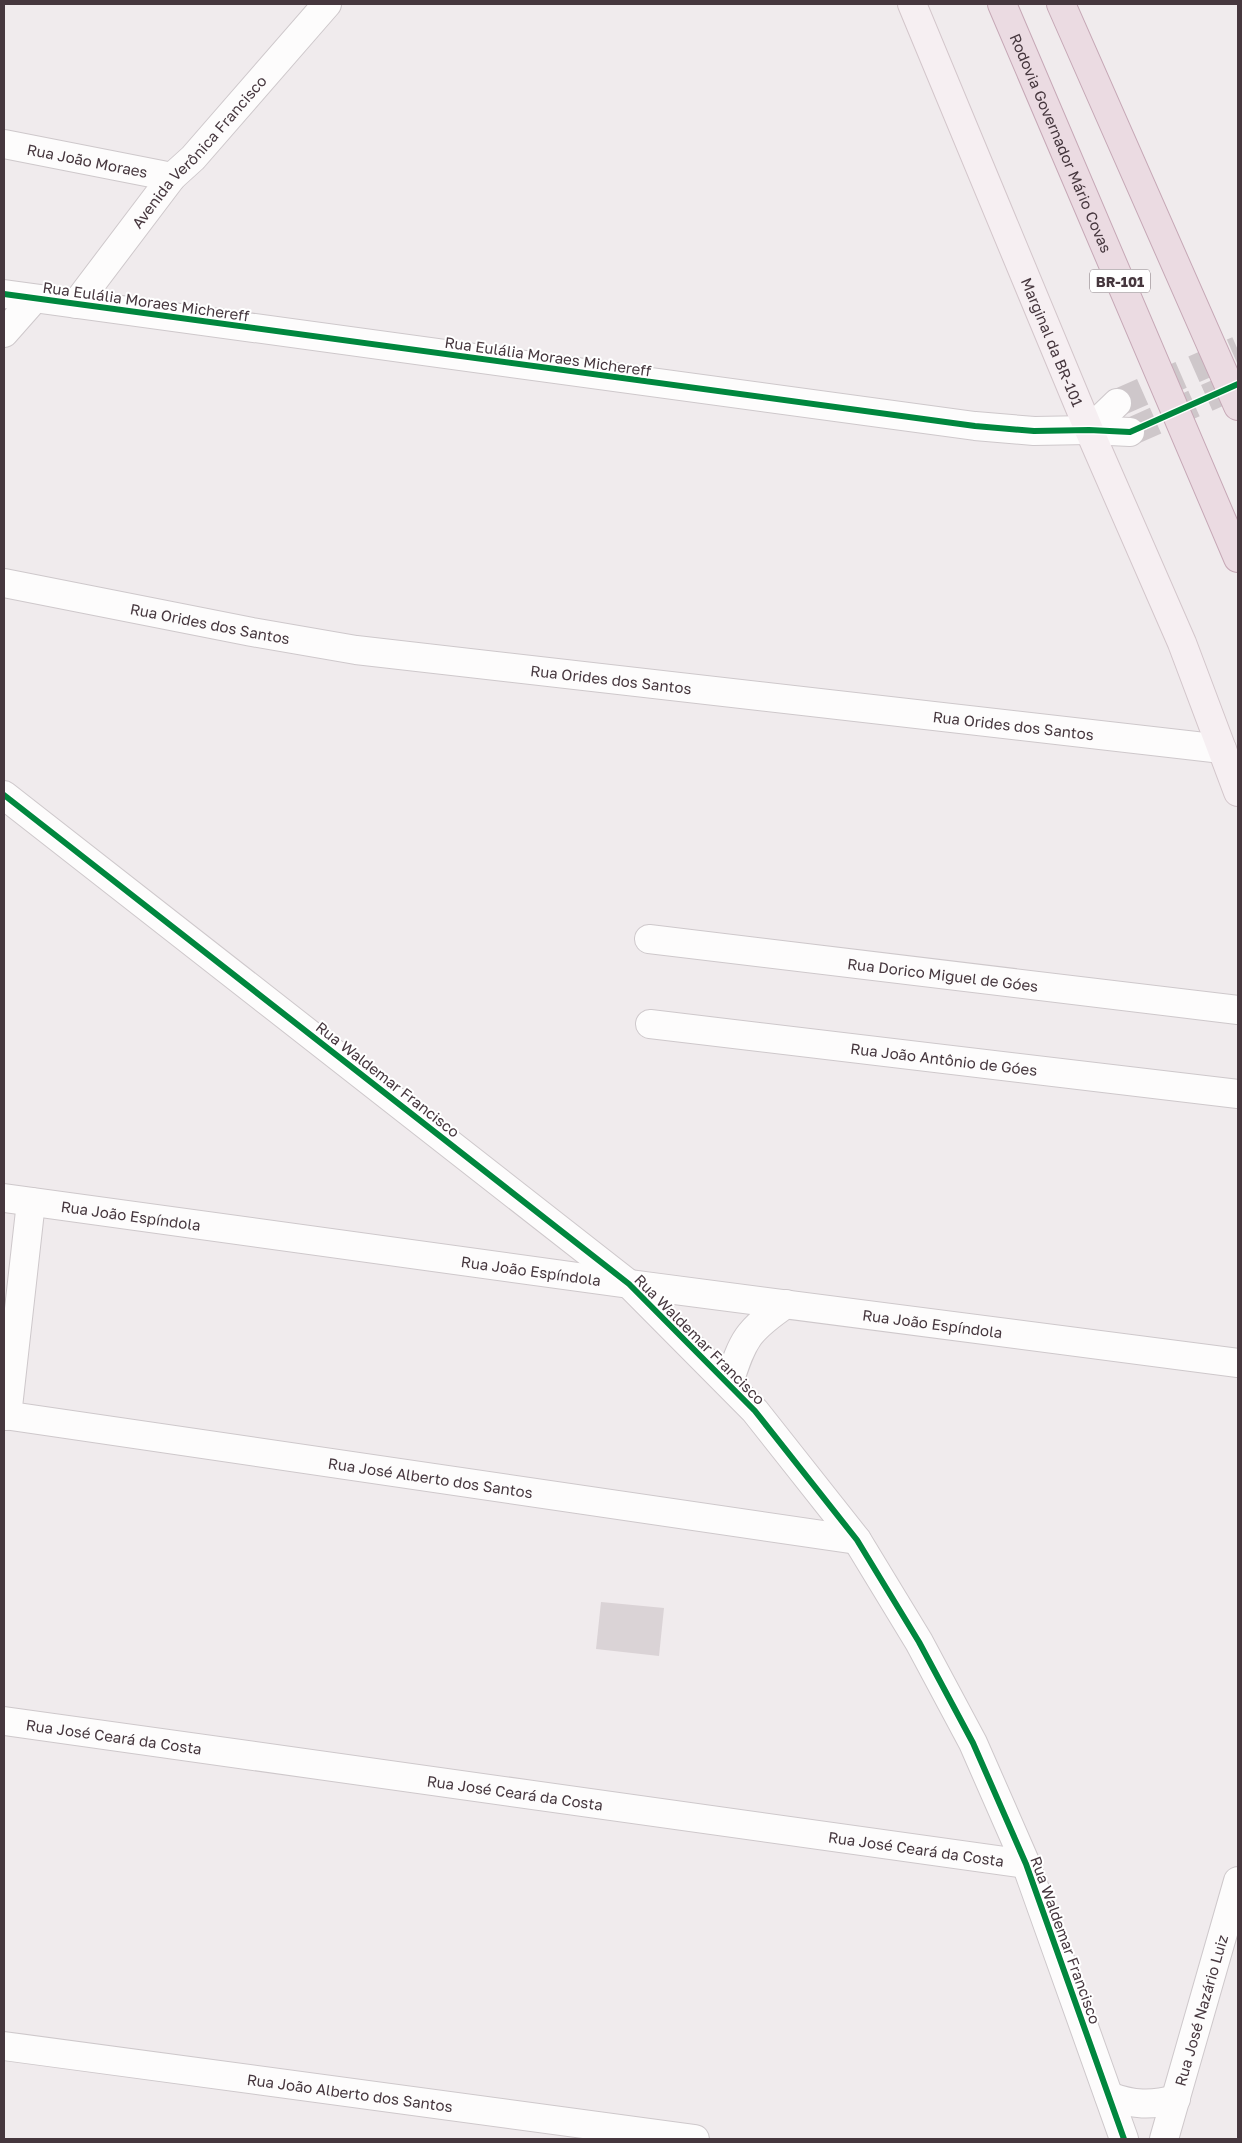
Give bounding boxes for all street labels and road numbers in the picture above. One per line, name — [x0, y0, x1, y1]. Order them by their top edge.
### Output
street label: Rodovia Governador Mário Covas — [1007, 31, 1116, 255]
street label: Avenida Verônica Francisco — [128, 71, 270, 232]
street label: Rua João Moraes — [26, 140, 149, 181]
road number: BR-101 — [1090, 270, 1150, 292]
street label: Marginal da BR-101 — [1018, 275, 1087, 409]
street label: Rua Eulália Moraes Michereff — [41, 278, 251, 325]
street label: Rua Eulália Moraes Michereff — [443, 333, 653, 380]
street label: Rua Orides dos Santos — [129, 599, 291, 647]
street label: Rua Orides dos Santos — [529, 661, 693, 697]
street label: Rua Orides dos Santos — [932, 707, 1095, 743]
street label: Rua Dorico Miguel de Góes — [846, 954, 1039, 995]
street label: Rua Waldemar Francisco — [313, 1017, 463, 1141]
street label: Rua João Antônio de Góes — [850, 1039, 1038, 1079]
street label: Rua João Espíndola — [60, 1197, 202, 1234]
street label: Rua João Espíndola — [460, 1252, 602, 1289]
street label: Rua Waldemar Francisco — [631, 1270, 769, 1408]
street label: Rua João Espíndola — [861, 1305, 1004, 1341]
street label: Rua José Alberto dos Santos — [327, 1454, 534, 1501]
street label: Rua José Ceará da Costa — [25, 1715, 203, 1758]
street label: Rua José Ceará da Costa — [426, 1771, 604, 1814]
street label: Rua José Ceará da Costa — [827, 1827, 1005, 1870]
street label: Rua Waldemar Francisco — [1027, 1854, 1105, 2026]
street label: Rua José Nazário Luiz — [1171, 1932, 1231, 2088]
street label: Rua João Alberto dos Santos — [246, 2070, 454, 2115]

